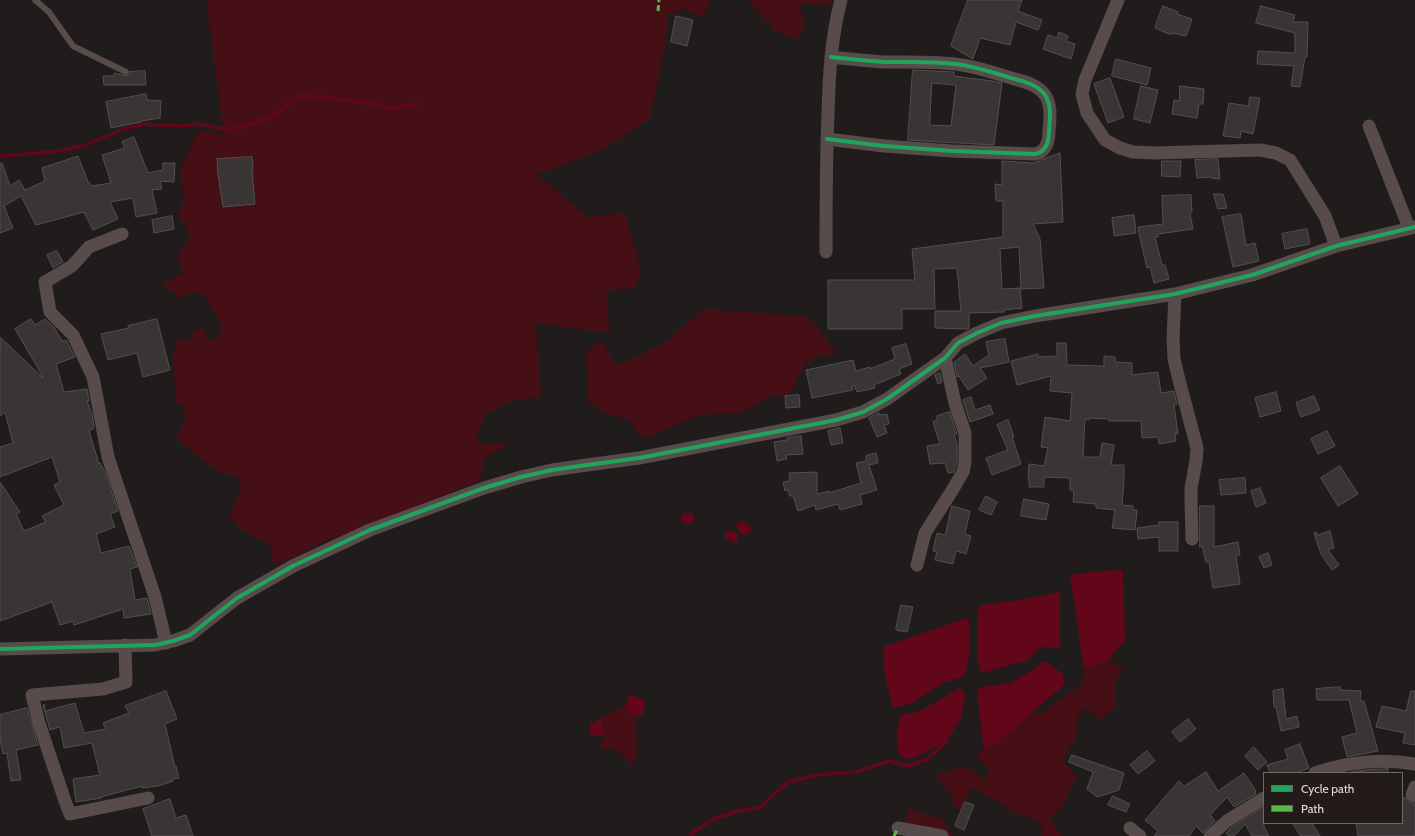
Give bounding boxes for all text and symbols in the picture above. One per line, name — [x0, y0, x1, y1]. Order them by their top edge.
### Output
legend — [1263, 772, 1403, 824]
text: Cycle path — [1301, 781, 1354, 796]
text: Path — [1301, 801, 1324, 816]

